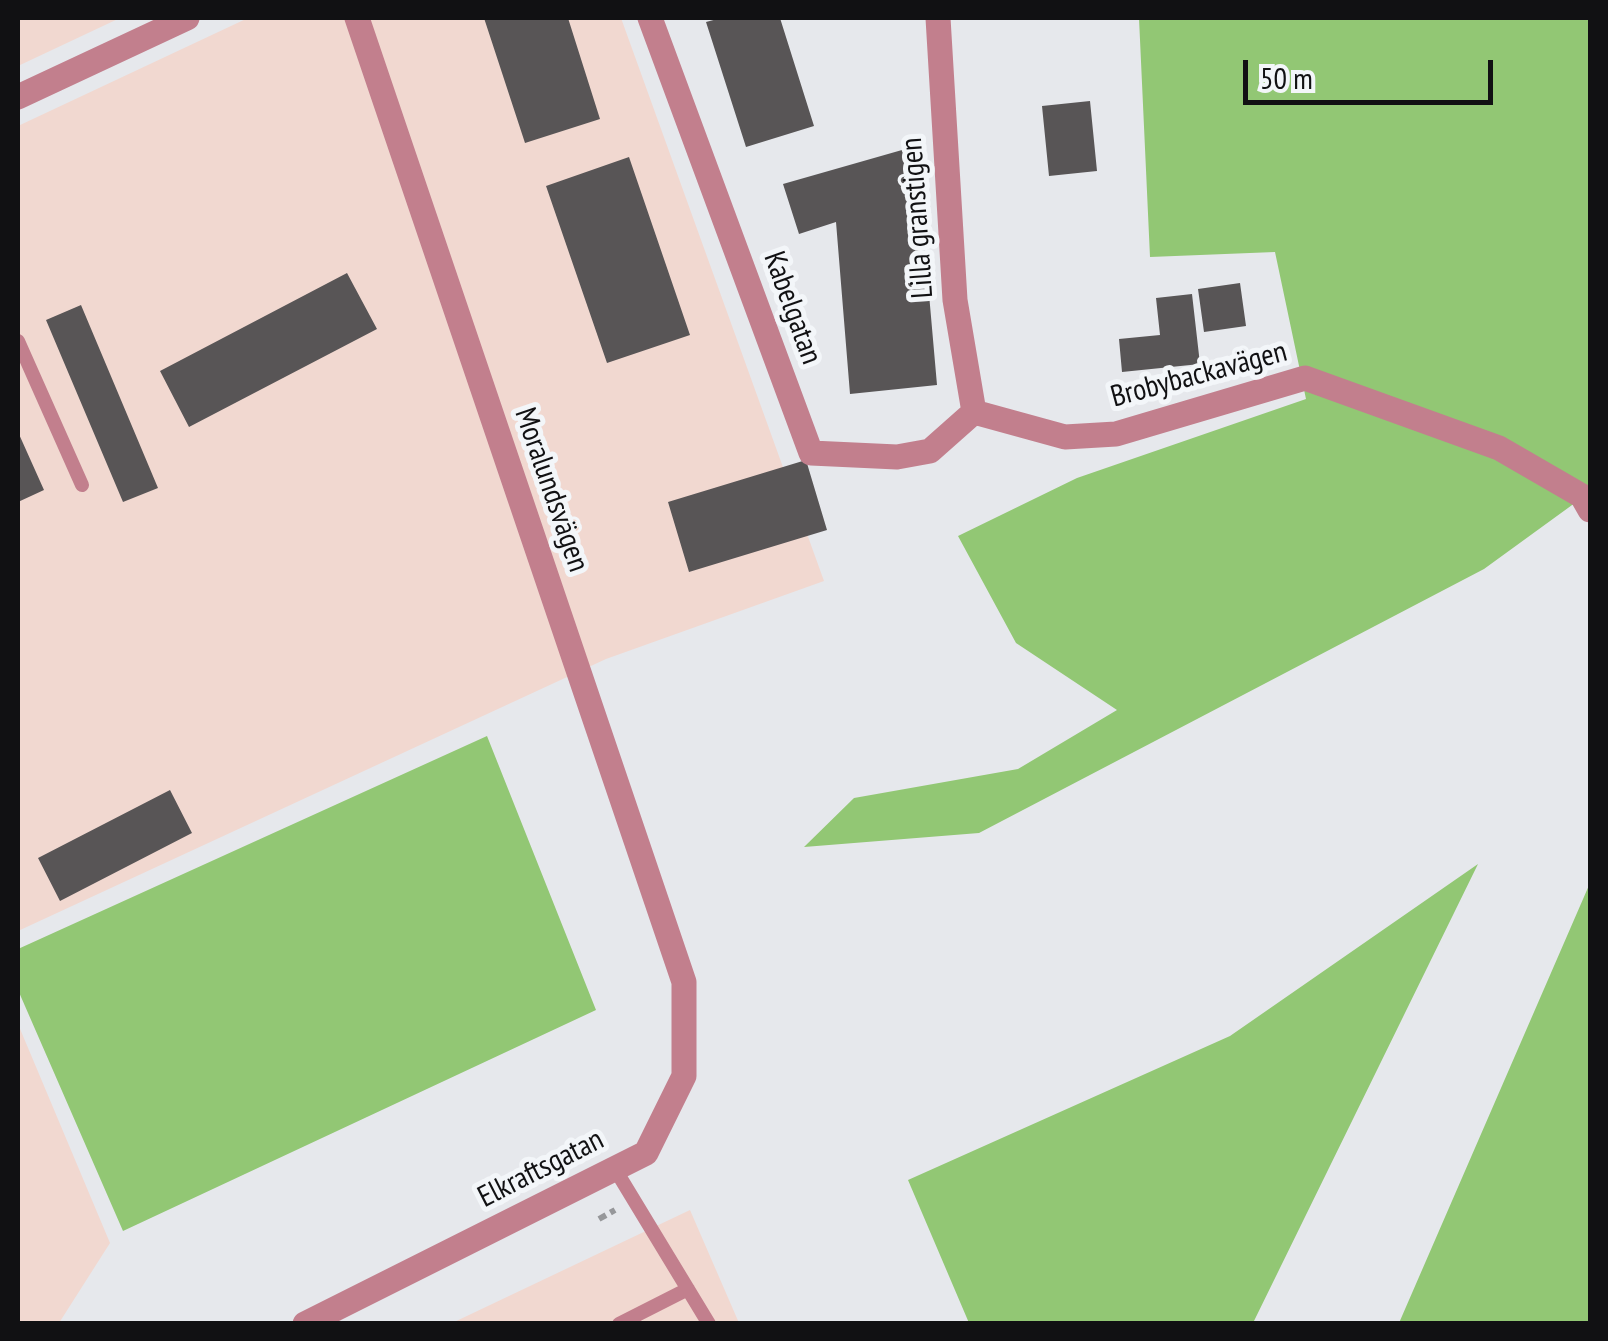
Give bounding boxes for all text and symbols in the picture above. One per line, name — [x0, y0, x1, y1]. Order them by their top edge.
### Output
scale bar — [1248, 40, 1498, 102]
text: 50 m — [1260, 58, 1313, 97]
street label: Lilla granstigen — [894, 136, 942, 300]
street label: Kabelgatan — [755, 247, 829, 369]
street label: Brobybackavägen — [1107, 334, 1291, 416]
street label: Moralundsvägen — [506, 403, 596, 577]
street label: Elkraftsgatan — [472, 1122, 610, 1216]

